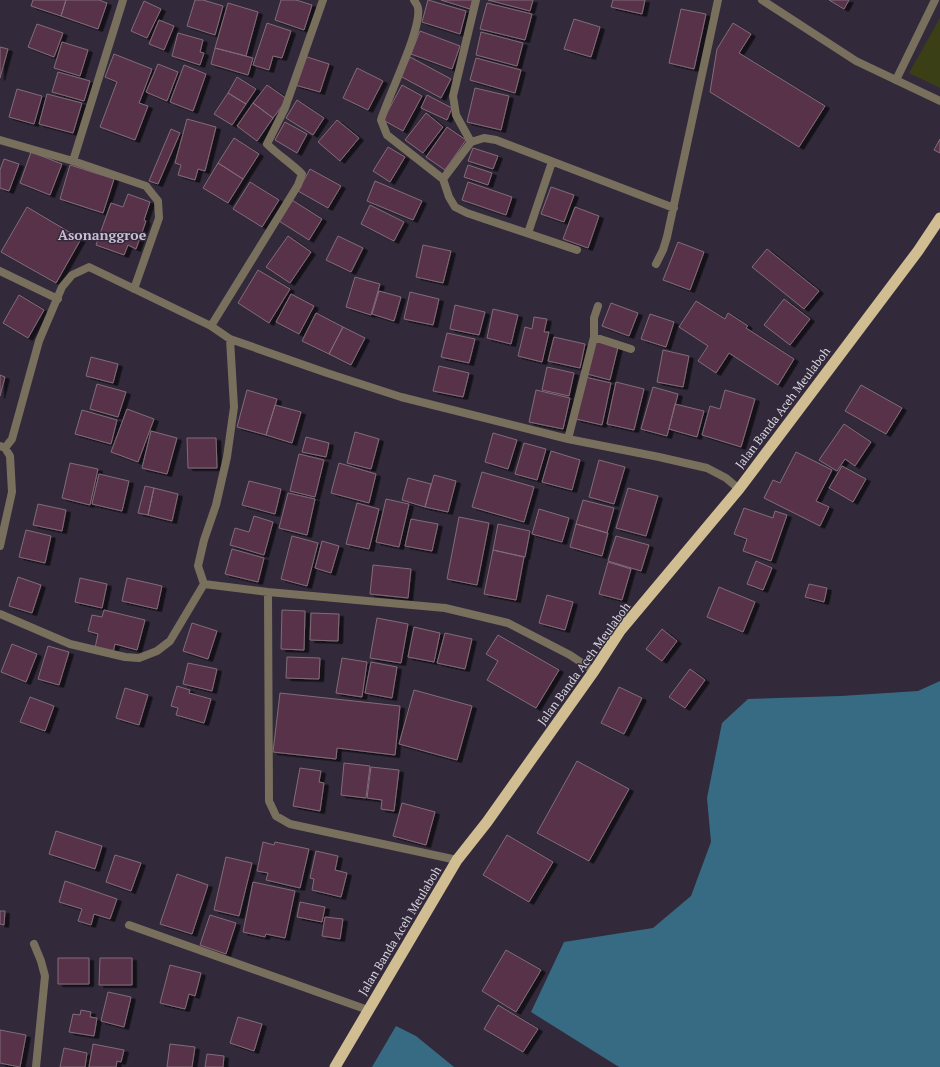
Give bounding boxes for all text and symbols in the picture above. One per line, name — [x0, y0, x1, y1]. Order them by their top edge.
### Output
district label: Asonanggroe — [58, 225, 147, 244]
street label: Jalan Banda Aceh Meulaboh — [732, 344, 833, 471]
street label: Jalan Banda Aceh Meulaboh — [534, 599, 633, 728]
street label: Jalan Banda Aceh Meulaboh — [355, 863, 444, 998]

